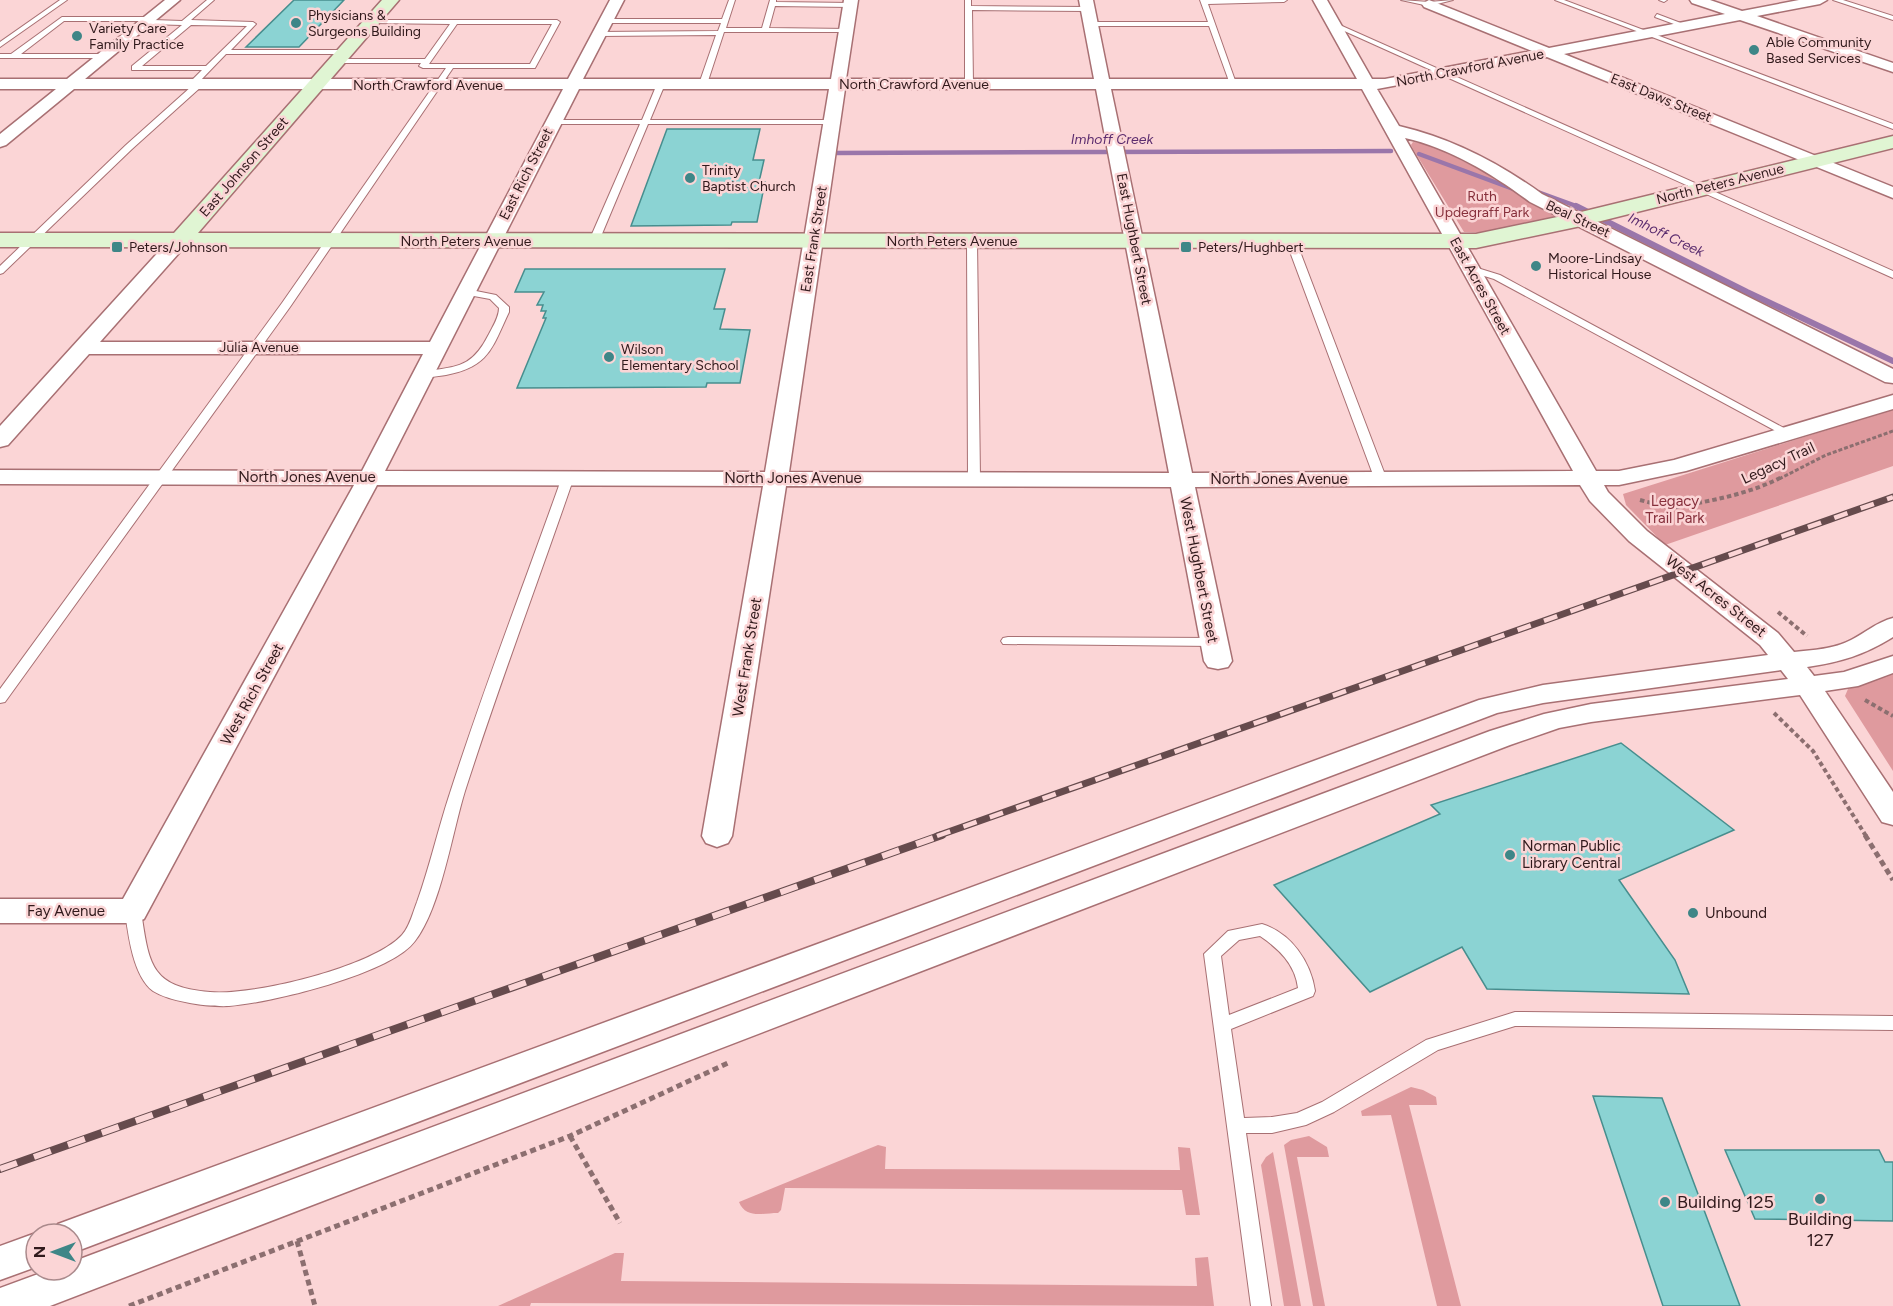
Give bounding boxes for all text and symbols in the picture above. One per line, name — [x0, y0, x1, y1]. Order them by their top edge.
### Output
place label: Physicians & Surgeons Building — [308, 7, 421, 40]
marker: Physicians & Surgeons Building — [289, 16, 303, 30]
place label: Variety Care Family Practice — [89, 20, 184, 53]
marker: Variety Care Family Practice — [70, 29, 84, 43]
place label: Able Community Based Services — [1766, 34, 1872, 67]
marker: Able Community Based Services — [1747, 43, 1761, 57]
street label: North Crawford Avenue — [1395, 45, 1546, 91]
street label: East Daws Street — [1608, 70, 1714, 126]
street label: North Crawford Avenue — [839, 76, 989, 93]
street label: North Crawford Avenue — [353, 77, 503, 94]
street label: East Johnson Street — [196, 114, 292, 220]
street label: East Rich Street — [496, 125, 556, 223]
water label: Imhoff Creek — [1071, 131, 1154, 148]
street label: North Peters Avenue — [1654, 160, 1786, 208]
place label: Trinity Baptist Church — [702, 162, 796, 195]
marker: Trinity Baptist Church — [683, 171, 697, 185]
street label: East Hughbert Street — [1113, 172, 1155, 306]
street label: East Frank Street — [797, 185, 831, 293]
park label: Ruth Updegraff Park — [1435, 188, 1529, 221]
street label: Beal Street — [1543, 197, 1613, 241]
water label: Imhoff Creek — [1625, 209, 1708, 261]
street label: North Peters Avenue — [401, 233, 532, 250]
street label: North Peters Avenue — [887, 233, 1018, 250]
street label: East Acres Street — [1446, 234, 1514, 338]
place label: Peters/Johnson — [129, 239, 228, 256]
place label: Peters/Hughbert — [1198, 239, 1303, 256]
marker: Peters/Johnson — [110, 240, 124, 254]
marker: Peters/Hughbert — [1179, 240, 1193, 254]
place label: Moore-Lindsay Historical House — [1548, 250, 1652, 283]
marker: Moore-Lindsay Historical House — [1529, 259, 1543, 273]
street label: Julia Avenue — [219, 339, 299, 356]
place label: Wilson Elementary School — [621, 341, 739, 374]
marker: Wilson Elementary School — [602, 350, 616, 364]
street label: Legacy Trail — [1738, 438, 1818, 488]
street label: North Jones Avenue — [238, 468, 376, 486]
street label: North Jones Avenue — [724, 469, 862, 487]
street label: North Jones Avenue — [1210, 470, 1348, 488]
park label: Legacy Trail Park — [1645, 492, 1705, 527]
street label: West Hughbert Street — [1176, 495, 1222, 645]
street label: West Acres Street — [1662, 551, 1770, 641]
street label: West Frank Street — [729, 596, 765, 718]
street label: West Rich Street — [217, 640, 288, 748]
place label: Norman Public Library Central — [1522, 837, 1621, 872]
marker: Norman Public Library Central — [1503, 848, 1517, 862]
street label: Fay Avenue — [27, 902, 105, 920]
place label: Unbound — [1705, 904, 1767, 922]
marker: Unbound — [1686, 906, 1700, 920]
place label: Building 125 — [1677, 1191, 1774, 1213]
marker: Building 127 — [1813, 1192, 1827, 1206]
marker: Building 125 — [1658, 1195, 1672, 1209]
place label: Building 127 — [1788, 1208, 1852, 1251]
north arrow — [24, 1222, 84, 1282]
text: N — [30, 1246, 49, 1258]

